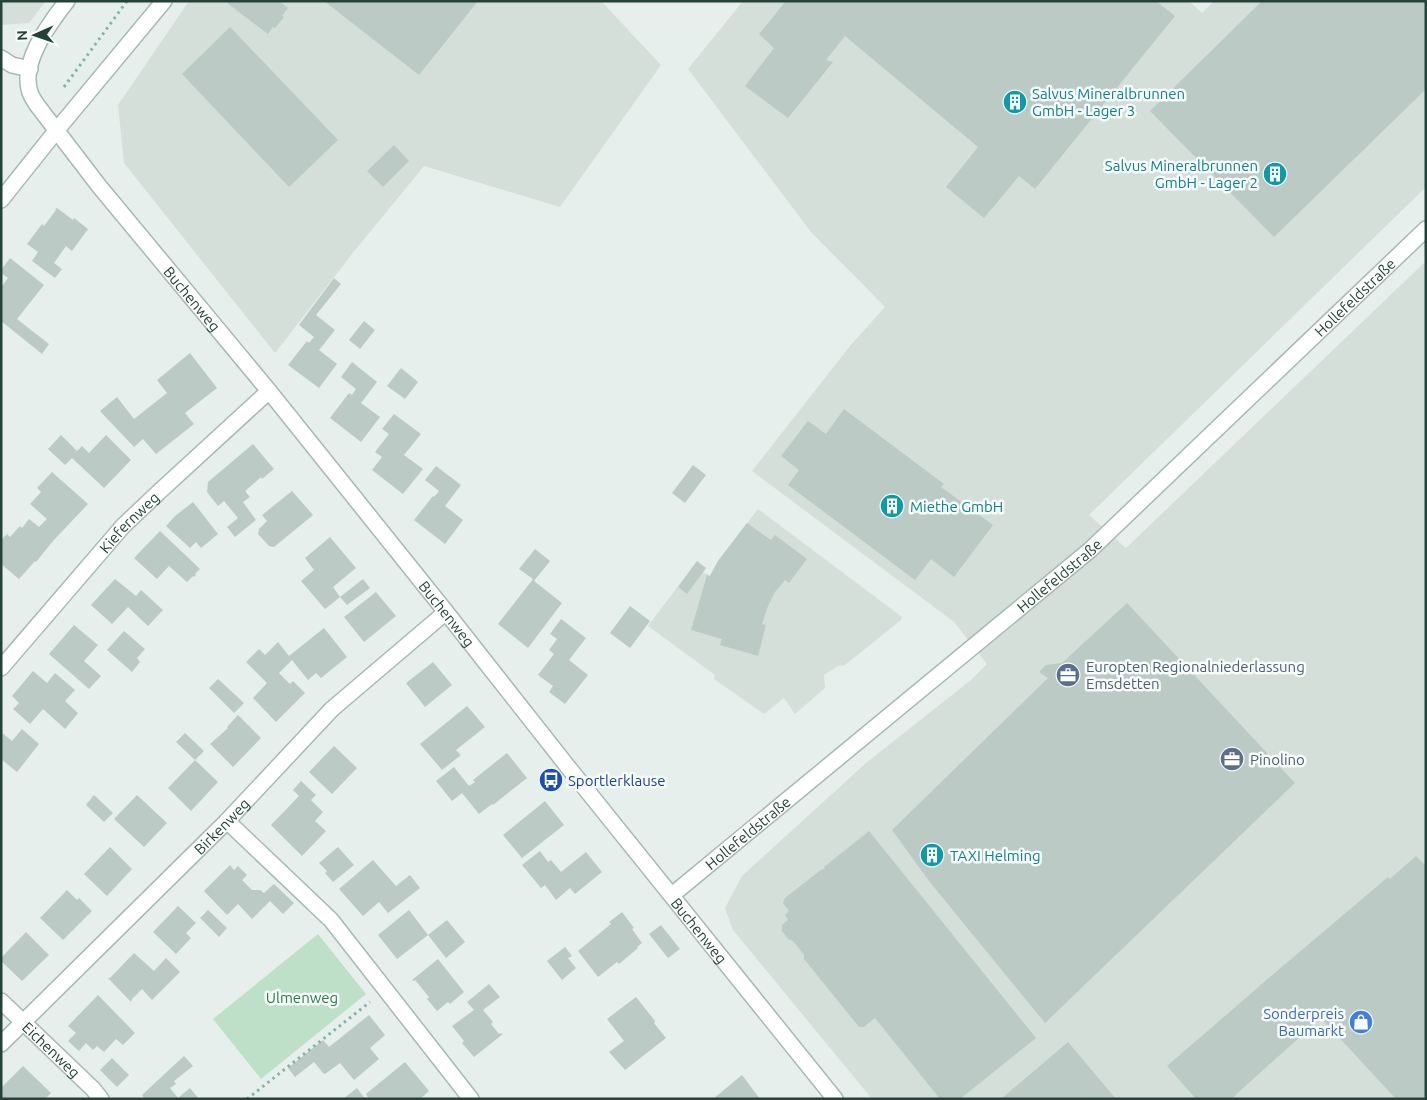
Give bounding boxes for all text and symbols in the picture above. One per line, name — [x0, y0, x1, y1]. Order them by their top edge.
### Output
north arrow — [10, 10, 60, 60]
text: N — [14, 30, 30, 41]
place label: Salvus Mineralbrunnen GmbH - Lager 3 — [1032, 85, 1185, 119]
building icon: Salvus Mineralbrunnen GmbH - Lager 3 — [1002, 89, 1028, 115]
place label: Salvus Mineralbrunnen GmbH - Lager 2 — [1105, 157, 1258, 191]
building icon: Salvus Mineralbrunnen GmbH - Lager 2 — [1262, 161, 1288, 187]
street label: Hollefeldstraße — [1311, 255, 1399, 340]
street label: Buchenweg — [161, 263, 224, 334]
street label: Kiefernweg — [96, 488, 162, 556]
building icon: Miethe GmbH — [879, 493, 905, 519]
place label: Miethe GmbH — [910, 498, 1003, 515]
street label: Hollefeldstraße — [1013, 535, 1105, 616]
street label: Buchenweg — [416, 577, 478, 650]
place label: Europten Regionalniederlassung Emsdetten — [1086, 658, 1305, 692]
office icon: Europten Regionalniederlassung Emsdetten — [1055, 662, 1081, 688]
office icon: Pinolino — [1219, 746, 1245, 772]
place label: Pinolino — [1250, 751, 1305, 768]
bus stop icon: Sportlerklause — [538, 767, 564, 793]
place label: Sportlerklause — [568, 772, 666, 789]
street label: Hollefeldstraße — [702, 793, 794, 873]
street label: Birkenweg — [190, 795, 253, 857]
building icon: TAXI Helming — [919, 842, 945, 868]
place label: TAXI Helming — [950, 847, 1041, 864]
street label: Buchenweg — [668, 894, 731, 966]
park label: Ulmenweg — [266, 989, 338, 1006]
place label: Sonderpreis Baumarkt — [1263, 1005, 1344, 1039]
shop icon: Sonderpreis Baumarkt — [1348, 1009, 1374, 1035]
street label: Eichenweg — [19, 1018, 84, 1081]

